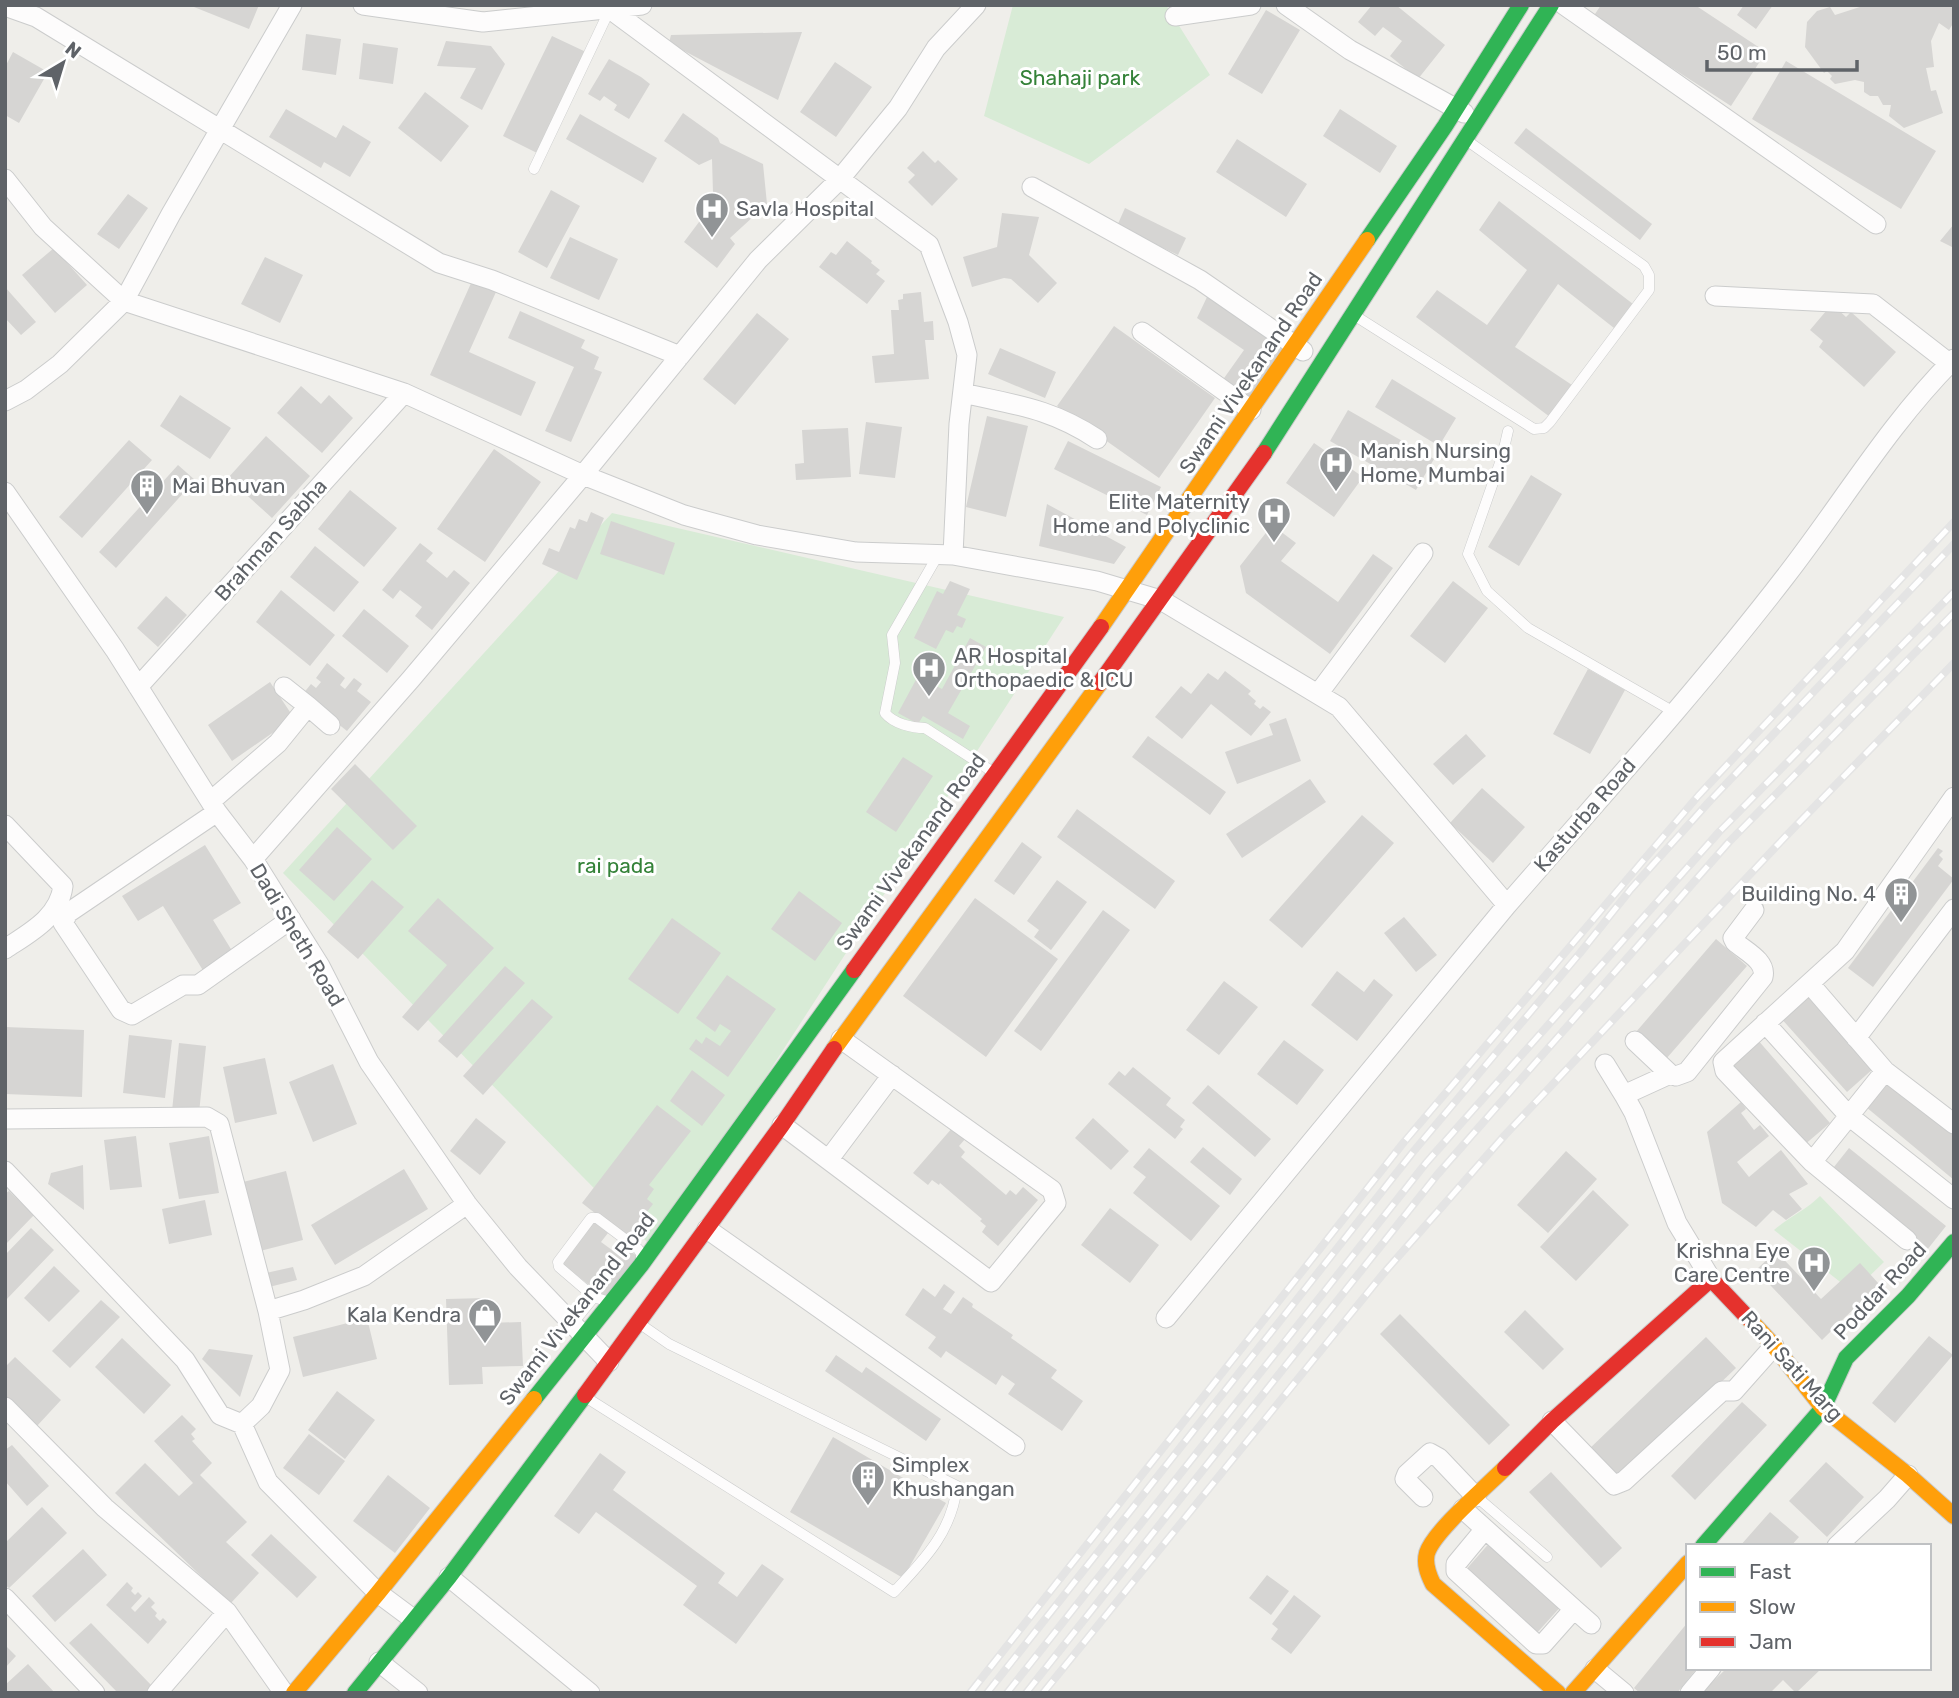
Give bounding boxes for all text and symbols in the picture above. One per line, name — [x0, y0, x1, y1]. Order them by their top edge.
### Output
north arrow — [28, 28, 98, 98]
scale bar — [1707, 28, 1857, 72]
text: N — [61, 37, 86, 63]
text: 50 m — [1717, 40, 1767, 65]
park label: Shahaji park — [1020, 65, 1140, 90]
hospital icon: Savla Hospital — [693, 190, 731, 239]
place label: Savla Hospital — [736, 196, 874, 221]
street label: Swami Vivekanand Road — [1174, 267, 1327, 478]
place label: Manish Nursing Home, Mumbai — [1360, 438, 1511, 487]
hospital icon: Manish Nursing Home, Mumbai — [1317, 444, 1355, 493]
building icon: Mai Bhuvan — [128, 467, 166, 516]
place label: Mai Bhuvan — [172, 473, 285, 498]
street label: Brahman Sabha — [209, 473, 332, 606]
place label: Elite Maternity Home and Polyclinic — [1053, 489, 1250, 538]
hospital icon: Elite Maternity Home and Polyclinic — [1255, 495, 1293, 544]
place label: AR Hospital Orthopaedic & ICU — [954, 643, 1134, 692]
hospital icon: AR Hospital Orthopaedic & ICU — [910, 649, 948, 698]
street label: Swami Vivekanand Road — [831, 748, 991, 955]
street label: Kasturba Road — [1528, 753, 1641, 877]
park label: rai pada — [577, 853, 655, 878]
street label: Dadi Sheth Road — [245, 859, 350, 1011]
building icon: Building No. 4 — [1882, 875, 1920, 924]
place label: Building No. 4 — [1741, 881, 1876, 906]
street label: Swami Vivekanand Road — [494, 1207, 660, 1410]
street label: Poddar Road — [1828, 1237, 1931, 1345]
place label: Krishna Eye Care Centre — [1674, 1238, 1790, 1287]
hospital icon: Krishna Eye Care Centre — [1795, 1244, 1833, 1293]
shop icon: Kala Kendra — [466, 1296, 504, 1345]
place label: Kala Kendra — [347, 1302, 461, 1327]
street label: Rani Sati Marg — [1736, 1305, 1848, 1426]
place label: Simplex Khushangan — [892, 1452, 1015, 1501]
building icon: Simplex Khushangan — [849, 1458, 887, 1507]
legend — [1686, 1544, 1931, 1670]
text: Fast — [1749, 1559, 1791, 1584]
text: Slow — [1749, 1594, 1796, 1619]
text: Jam — [1749, 1629, 1793, 1654]

